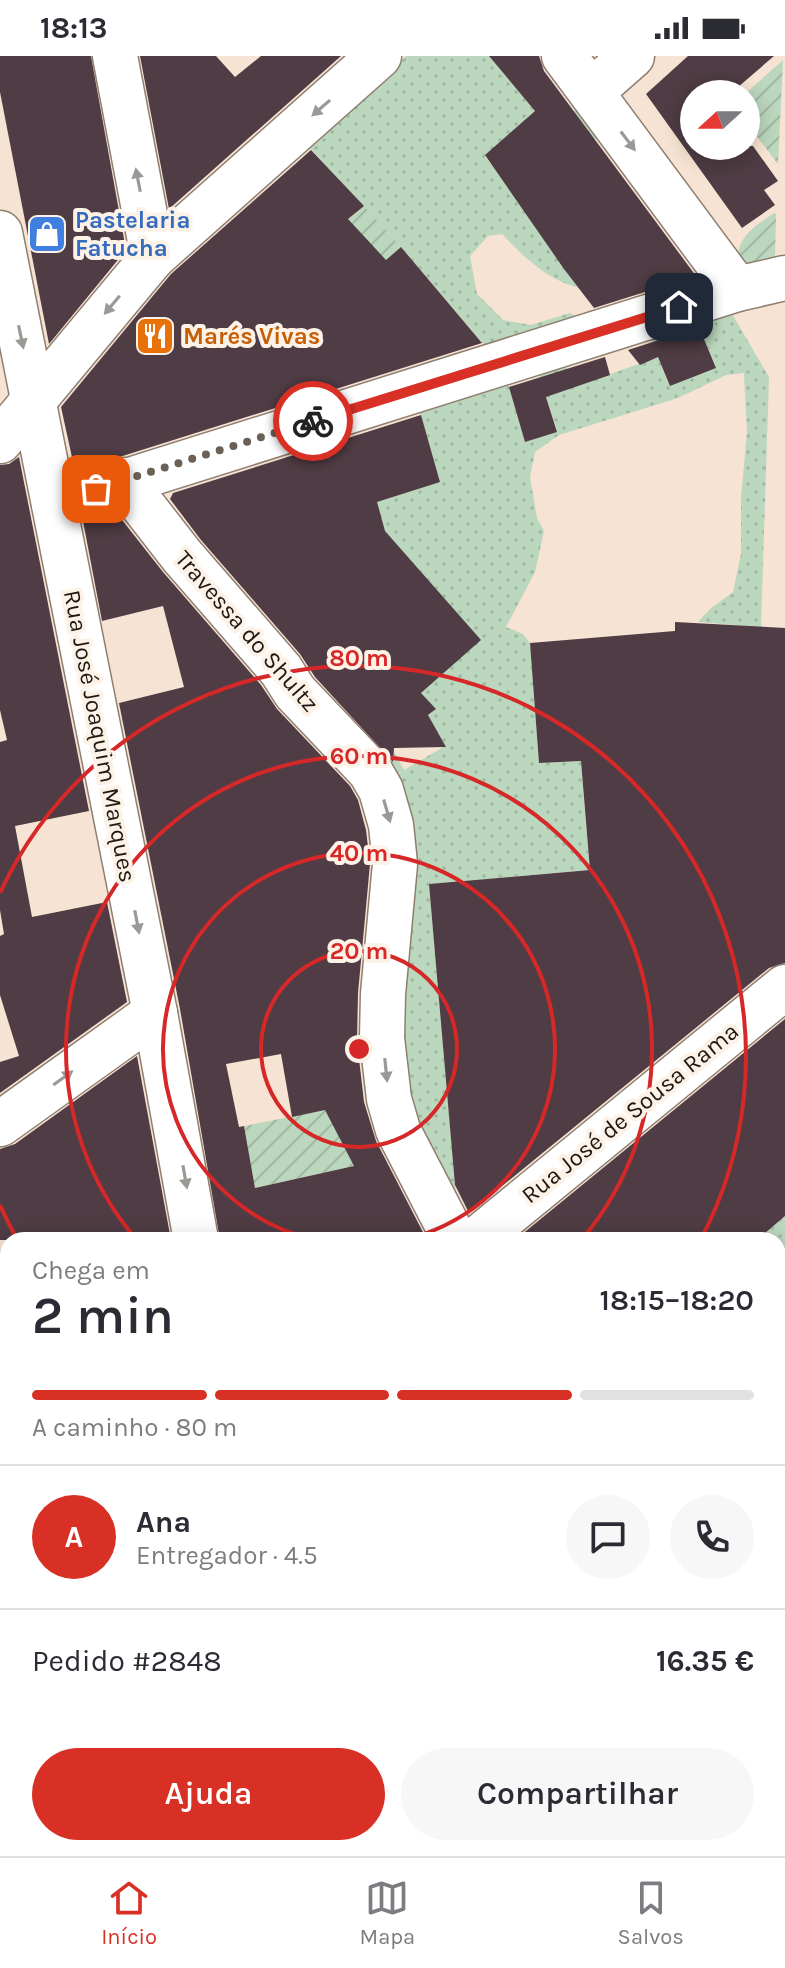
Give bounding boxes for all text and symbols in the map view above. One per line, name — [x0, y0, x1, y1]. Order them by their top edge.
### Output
text: 18:13 — [40, 10, 108, 46]
north arrow — [680, 80, 760, 160]
map controls — [680, 80, 760, 160]
one-way arrow — [311, 98, 330, 116]
one-way arrow — [619, 131, 635, 151]
one-way arrow — [132, 167, 144, 192]
place label: Pastelaria Fatucha — [75, 206, 191, 262]
shop icon: Pastelaria Fatucha — [26, 213, 68, 255]
pin — [645, 273, 713, 341]
icon: home — [657, 285, 701, 329]
one-way arrow — [104, 295, 121, 315]
restaurant icon: Marés Vivas — [134, 315, 176, 357]
place label: Marés Vivas — [183, 322, 320, 350]
one-way arrow — [15, 325, 28, 350]
courier — [273, 381, 353, 461]
icon: bike — [291, 399, 335, 443]
pin — [62, 455, 130, 523]
icon: bag — [74, 467, 118, 511]
street label: Travessa do Shultz — [169, 545, 325, 717]
street label: Rua José Joaquim Marques — [58, 587, 142, 885]
text: 80 m — [329, 644, 389, 672]
text: 60 m — [330, 742, 388, 770]
one-way arrow — [381, 799, 393, 824]
text: 40 m — [330, 839, 388, 867]
one-way arrow — [131, 909, 144, 934]
text: 20 m — [330, 937, 388, 965]
street label: Rua José de Sousa Rama — [516, 1017, 744, 1209]
centre of rings — [345, 1035, 373, 1063]
one-way arrow — [379, 1058, 392, 1083]
one-way arrow — [53, 1071, 74, 1086]
one-way arrow — [179, 1165, 191, 1190]
text: Chega em — [32, 1255, 150, 1286]
text: 18:15–18:20 — [600, 1282, 754, 1318]
text: 2 min — [32, 1285, 174, 1346]
text: A caminho · 80 m — [32, 1412, 237, 1443]
button: chat — [566, 1495, 650, 1579]
button: phone — [670, 1495, 754, 1579]
text: Ana — [136, 1504, 191, 1540]
text: A — [65, 1519, 83, 1555]
text: Entregador · 4.5 — [136, 1540, 318, 1571]
text: Pedido #2848 — [32, 1643, 222, 1679]
text: 16.35 € — [656, 1643, 754, 1679]
button: Ajuda — [32, 1748, 385, 1840]
button: Compartilhar — [401, 1748, 754, 1840]
tab: Início — [101, 1876, 157, 1950]
tab: Mapa — [360, 1876, 415, 1950]
tab: Salvos — [618, 1876, 684, 1950]

